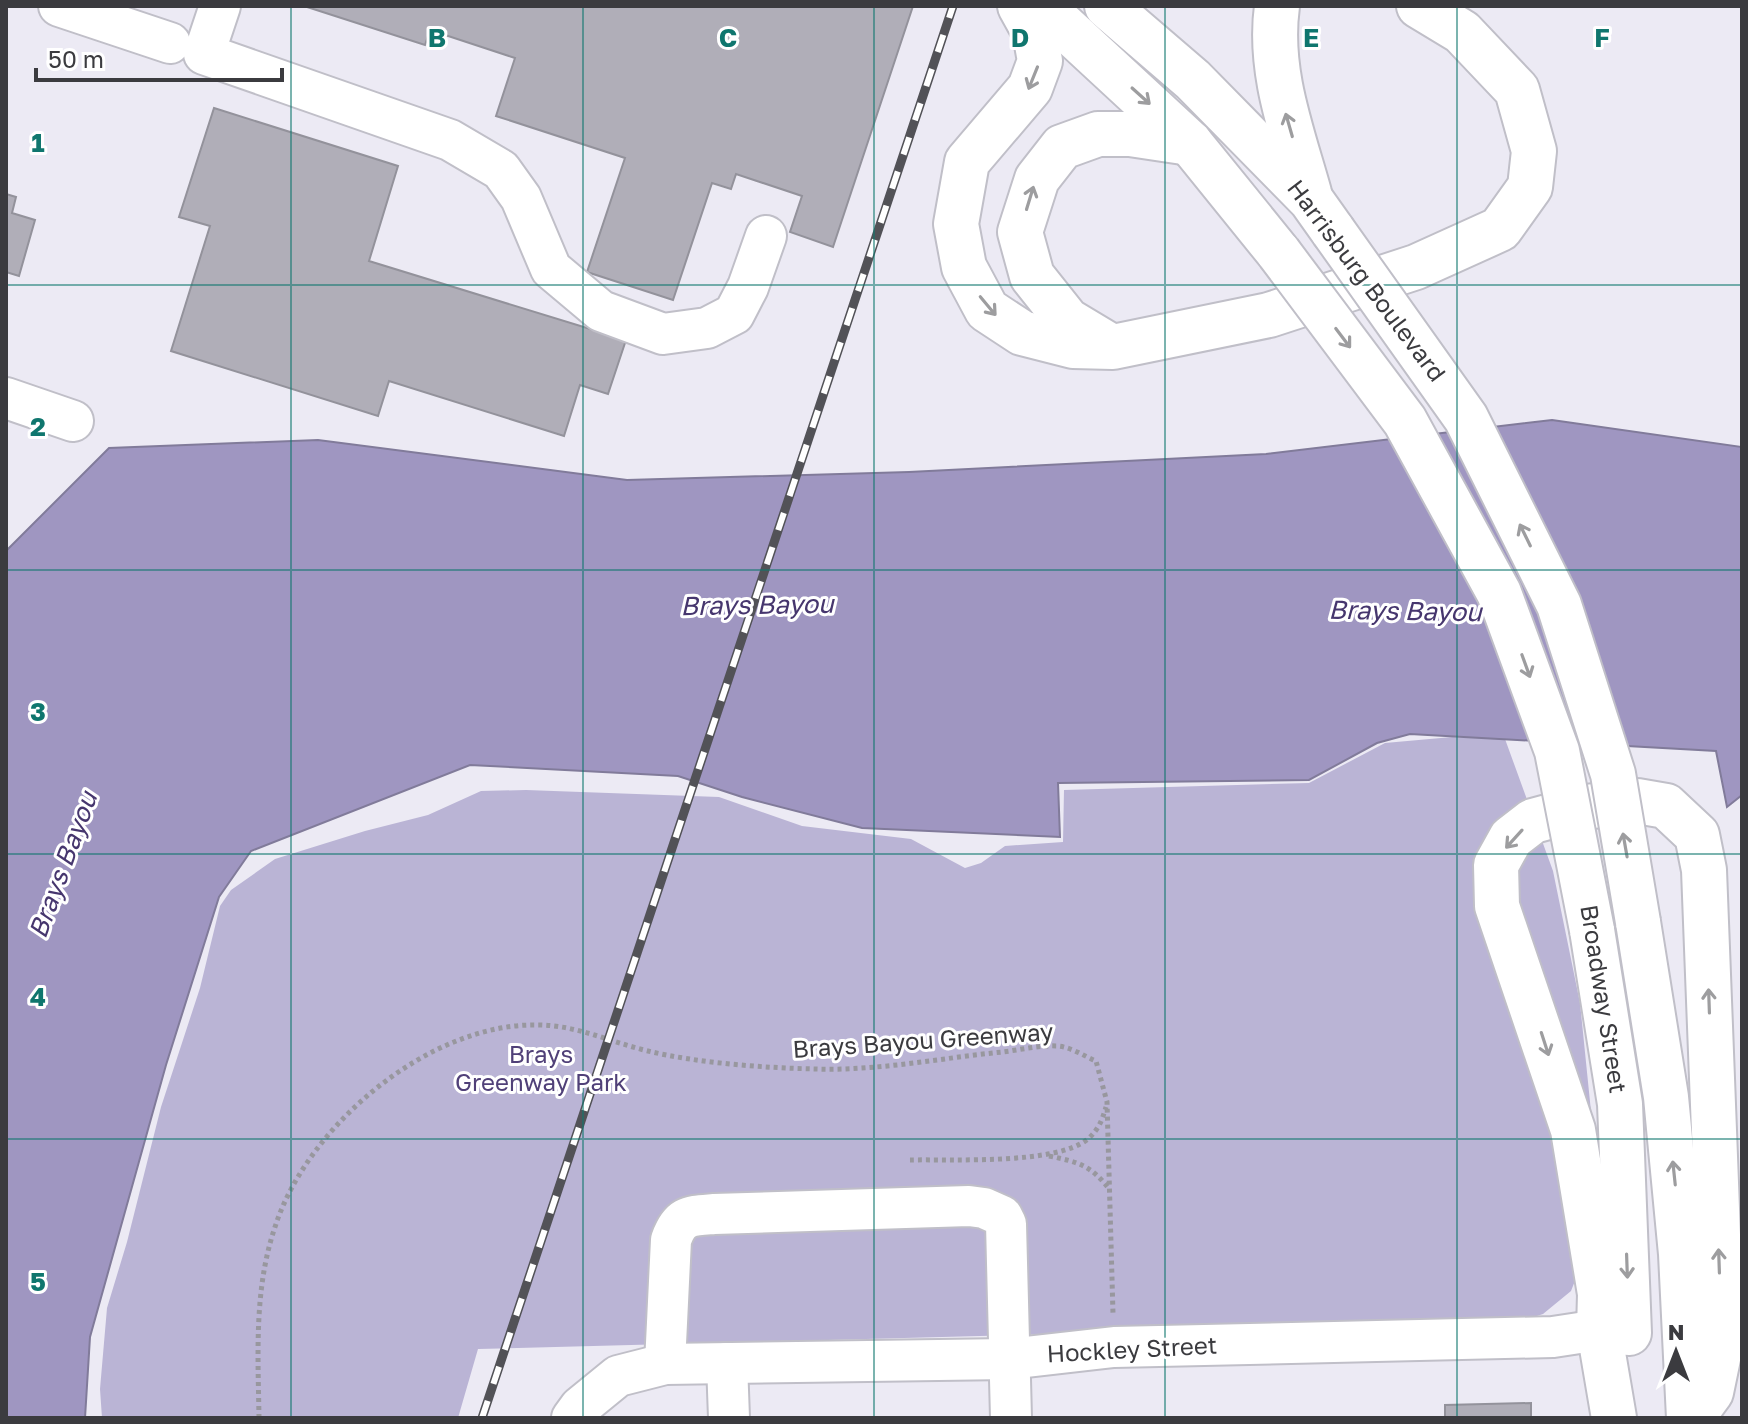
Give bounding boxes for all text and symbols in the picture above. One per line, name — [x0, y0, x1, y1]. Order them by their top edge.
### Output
text: B — [428, 22, 446, 53]
text: C — [719, 22, 737, 53]
text: D — [1011, 22, 1029, 53]
text: E — [1303, 22, 1319, 53]
text: F — [1594, 22, 1610, 53]
scale bar — [36, 32, 282, 82]
text: 50 m — [48, 44, 104, 73]
one-way arrow — [1025, 66, 1039, 90]
one-way arrow — [1130, 87, 1150, 105]
one-way arrow — [1281, 112, 1296, 138]
text: 1 — [31, 127, 45, 158]
street label: Harrisburg Boulevard — [1282, 174, 1452, 387]
one-way arrow — [1024, 186, 1039, 211]
one-way arrow — [979, 295, 997, 315]
one-way arrow — [1334, 327, 1351, 348]
text: 2 — [30, 411, 46, 442]
one-way arrow — [1516, 524, 1532, 548]
water label: Brays Bayou — [680, 588, 836, 621]
water label: Brays Bayou — [1328, 594, 1484, 627]
one-way arrow — [1519, 653, 1534, 678]
text: 3 — [30, 696, 46, 727]
water label: Brays Bayou — [22, 785, 104, 942]
one-way arrow — [1505, 828, 1523, 848]
one-way arrow — [1616, 833, 1631, 858]
street label: Broadway Street — [1575, 902, 1634, 1095]
text: 4 — [30, 981, 46, 1012]
one-way arrow — [1702, 988, 1717, 1015]
street label: Brays Bayou Greenway — [792, 1016, 1054, 1063]
one-way arrow — [1538, 1031, 1553, 1056]
park label: Brays Greenway Park — [455, 1039, 627, 1096]
one-way arrow — [1666, 1160, 1681, 1187]
one-way arrow — [1711, 1248, 1726, 1275]
one-way arrow — [1620, 1252, 1635, 1279]
text: 5 — [30, 1266, 46, 1297]
north arrow — [1636, 1312, 1716, 1392]
text: N — [1668, 1318, 1684, 1345]
street label: Hockley Street — [1046, 1330, 1218, 1367]

